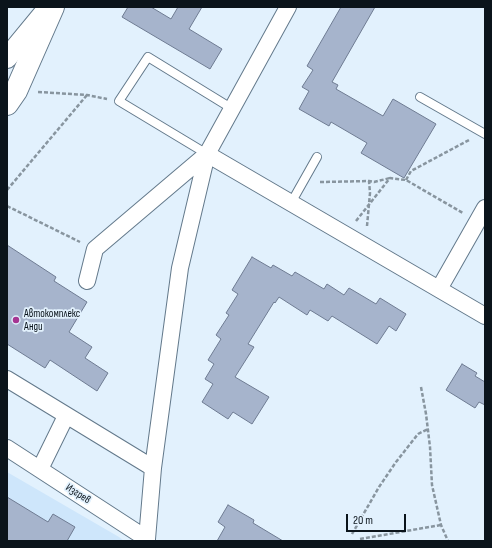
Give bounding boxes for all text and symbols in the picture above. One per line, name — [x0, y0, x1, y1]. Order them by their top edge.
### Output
place label: Автокомплекс Анди — [24, 307, 80, 333]
marker: Автокомплекс Анди — [11, 315, 21, 325]
street label: Изгрев — [63, 481, 93, 507]
scale bar — [348, 506, 408, 532]
text: 20 m — [353, 513, 373, 528]

